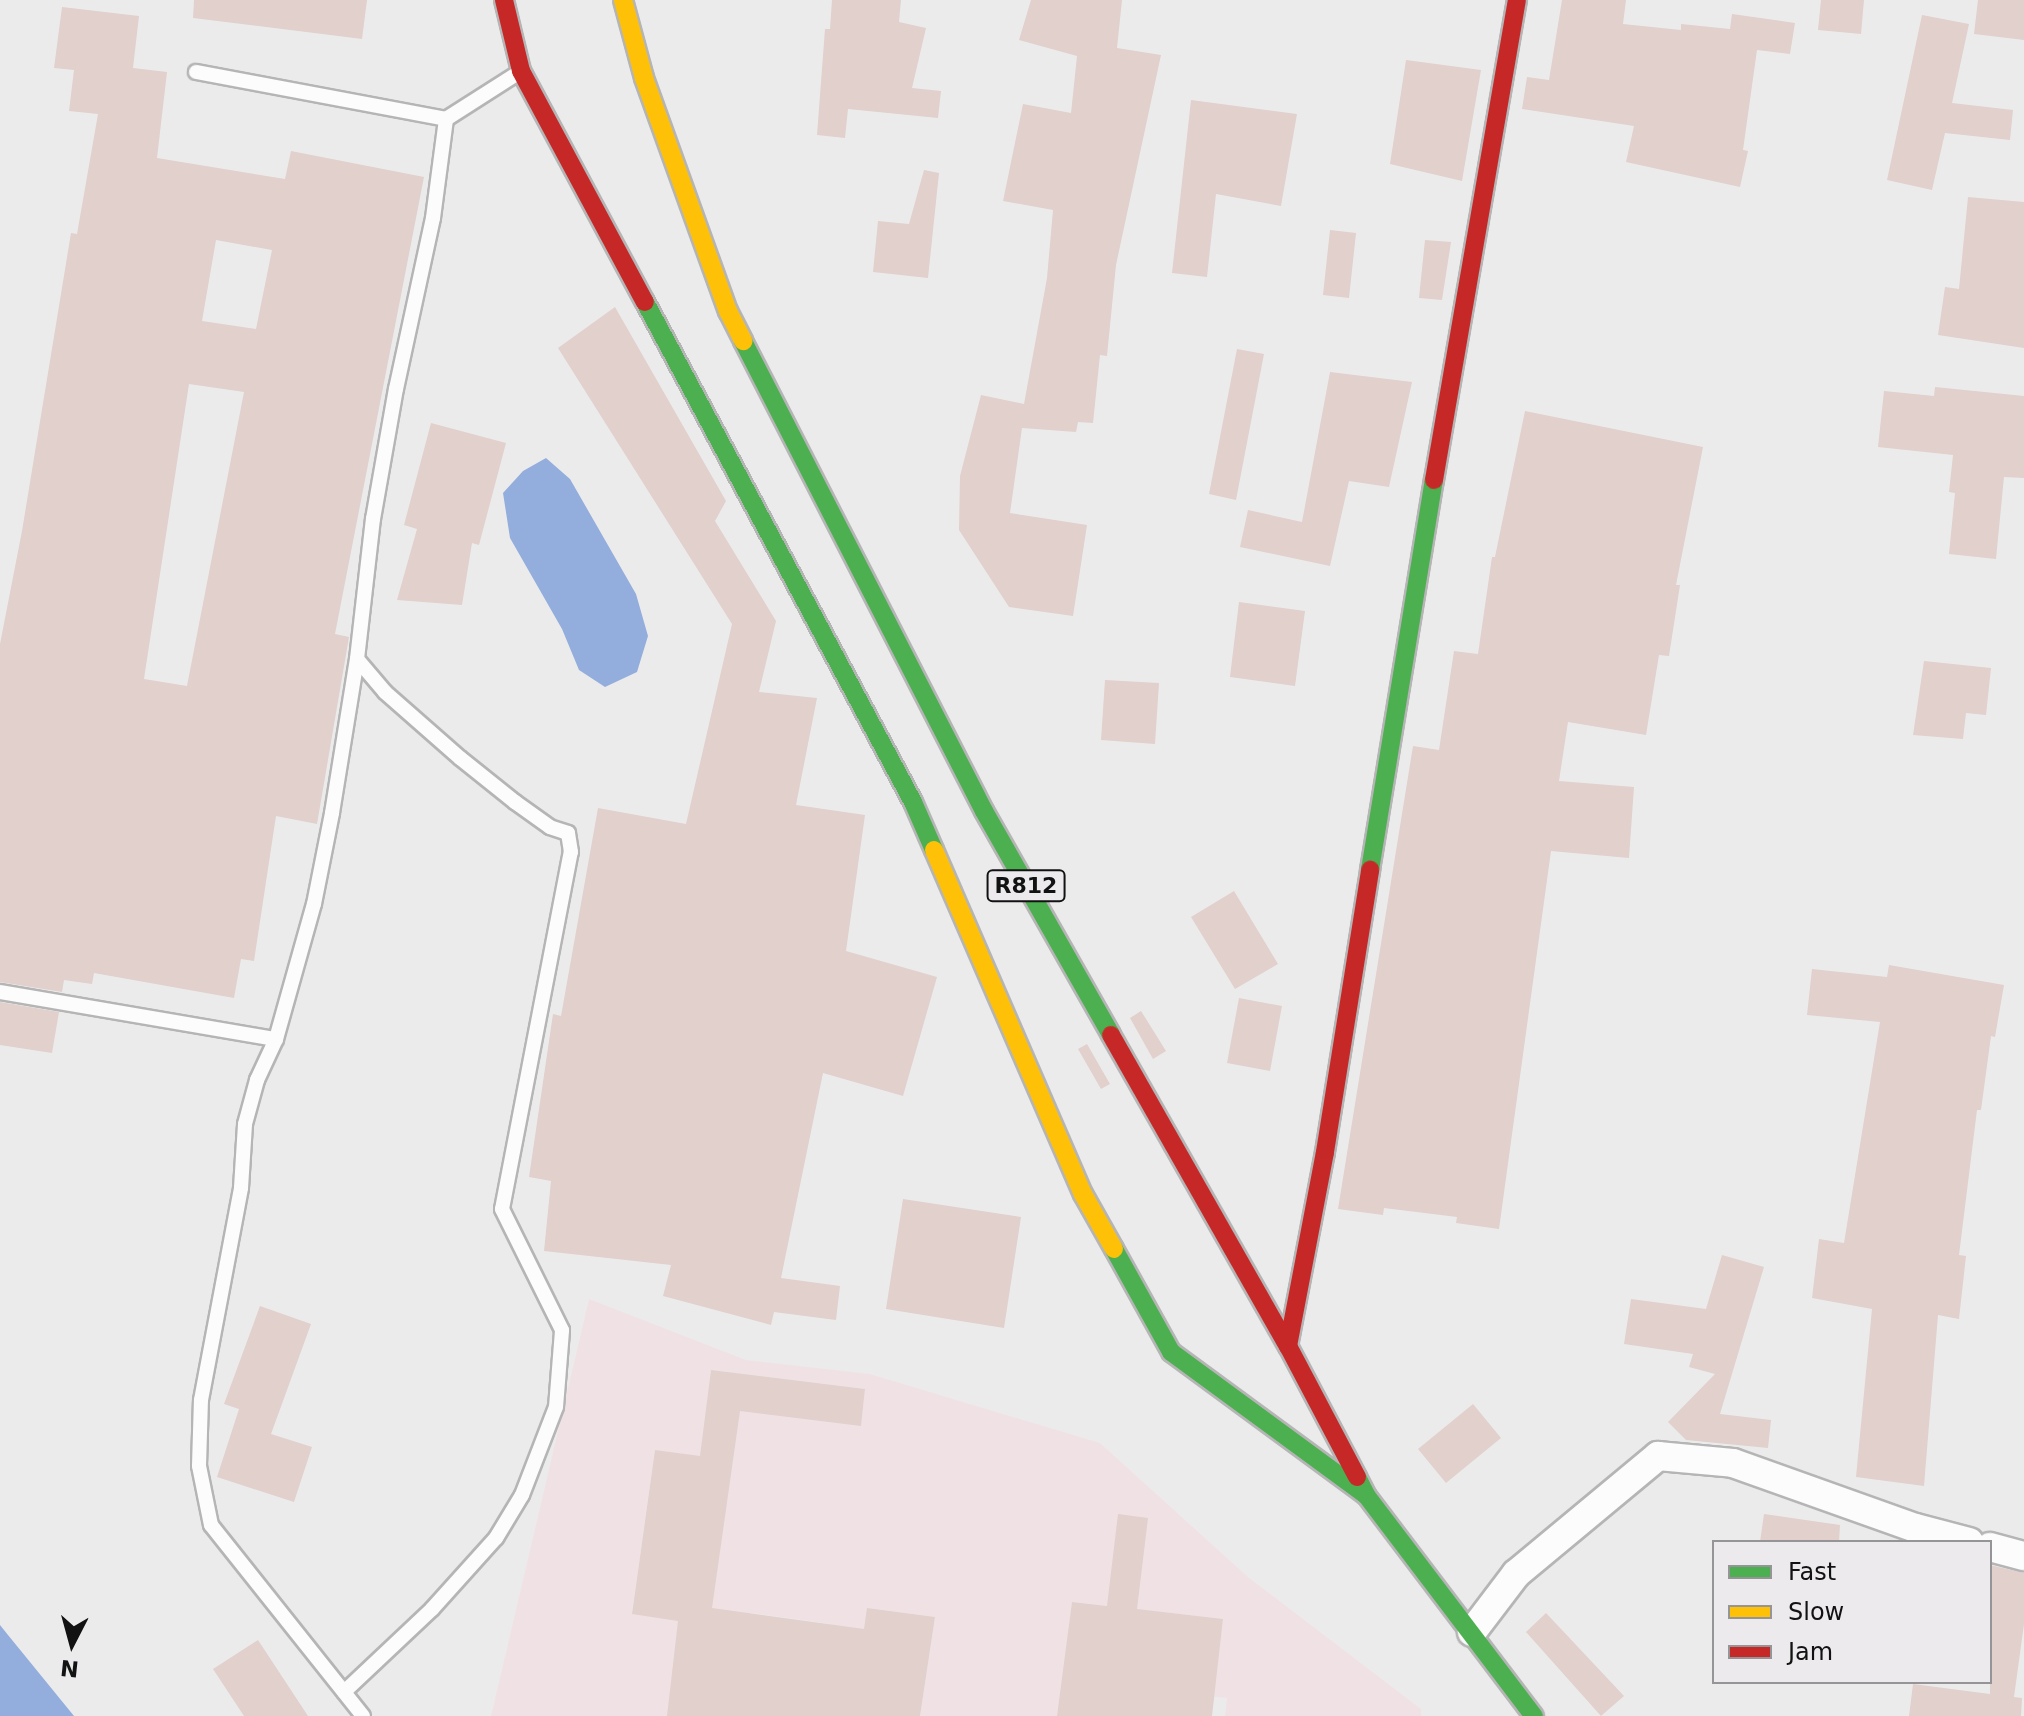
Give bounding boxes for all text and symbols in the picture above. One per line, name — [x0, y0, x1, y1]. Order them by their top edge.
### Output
road number: R812 — [986, 868, 1066, 904]
legend — [1712, 1540, 1992, 1684]
text: Fast — [1788, 1558, 1836, 1586]
text: Slow — [1788, 1598, 1844, 1626]
north arrow — [32, 1604, 112, 1684]
text: Jam — [1788, 1638, 1833, 1666]
text: N — [59, 1655, 80, 1682]

